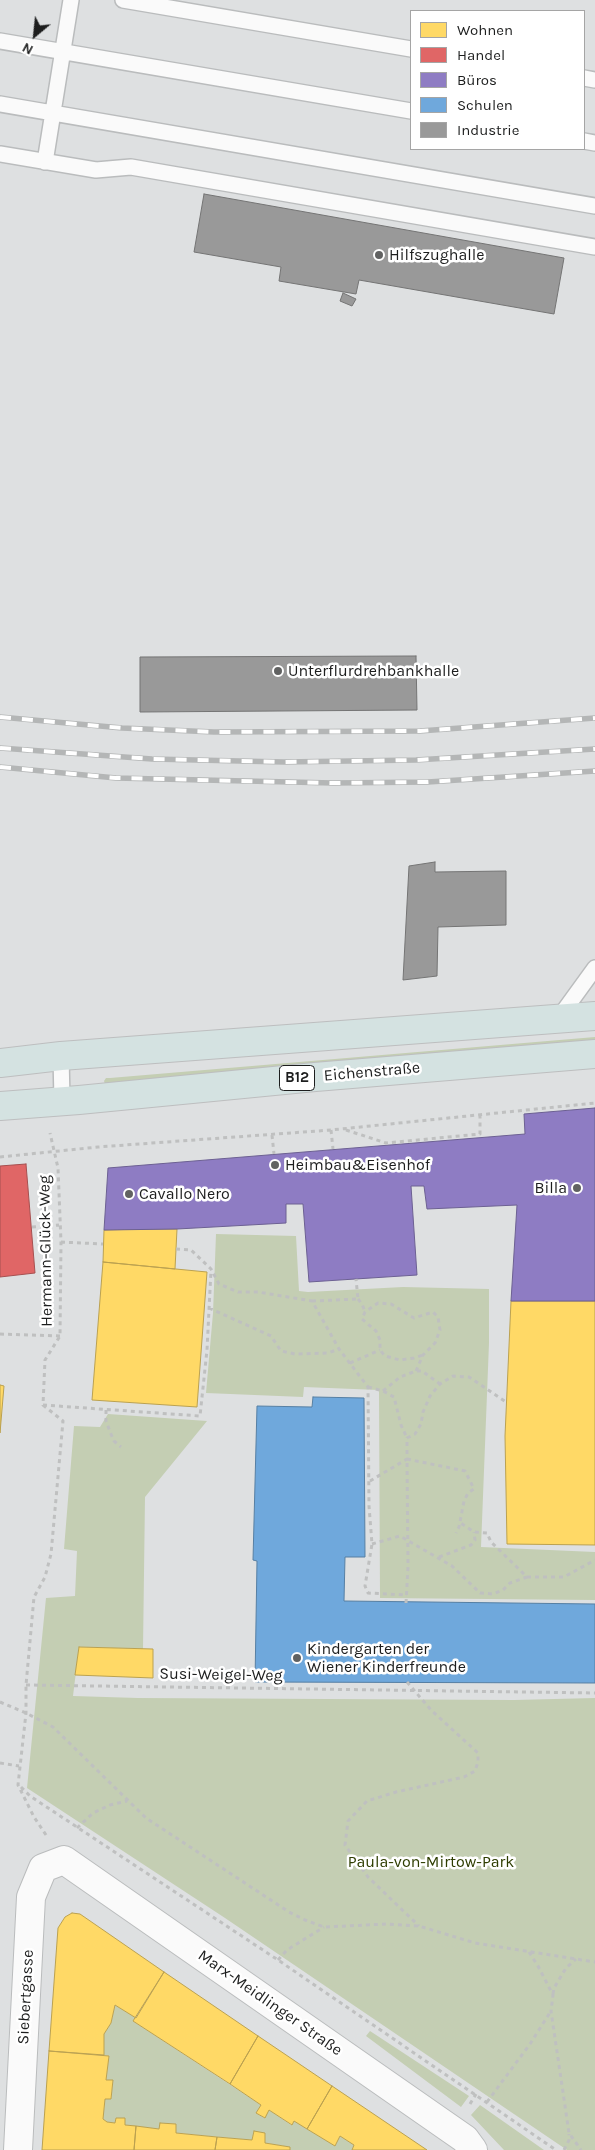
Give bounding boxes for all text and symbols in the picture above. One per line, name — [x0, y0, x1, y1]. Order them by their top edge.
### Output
north arrow — [10, 10, 60, 60]
legend — [410, 10, 585, 150]
text: Wohnen — [457, 21, 513, 39]
text: N — [19, 39, 36, 59]
text: Handel — [457, 46, 505, 64]
text: Büros — [457, 71, 497, 89]
text: Schulen — [457, 96, 513, 114]
text: Industrie — [457, 121, 519, 139]
place label: Hilfszughalle — [389, 245, 484, 265]
marker: Hilfszughalle — [373, 249, 385, 261]
place label: Unterflurdrehbankhalle — [288, 661, 459, 681]
marker: Unterflurdrehbankhalle — [272, 665, 284, 677]
street label: Eichenstraße — [323, 1058, 421, 1086]
road number: B12 — [280, 1066, 314, 1090]
place label: Heimbau&Eisenhof — [285, 1155, 430, 1175]
marker: Heimbau&Eisenhof — [269, 1159, 281, 1171]
street label: Hermann-Glück-Weg — [35, 1175, 57, 1327]
place label: Billa — [535, 1178, 567, 1198]
marker: Billa — [571, 1182, 583, 1194]
place label: Cavallo Nero — [139, 1184, 230, 1204]
marker: Cavallo Nero — [123, 1188, 135, 1200]
place label: Kindergarten der Wiener Kinderfreunde — [307, 1639, 466, 1677]
marker: Kindergarten der Wiener Kinderfreunde — [291, 1652, 303, 1664]
street label: Susi-Weigel-Weg — [159, 1664, 283, 1686]
park label: Paula-von-Mirtow-Park — [348, 1852, 514, 1872]
street label: Marx-Meidlinger Straße — [194, 1946, 346, 2060]
street label: Siebertgasse — [14, 1949, 38, 2045]

